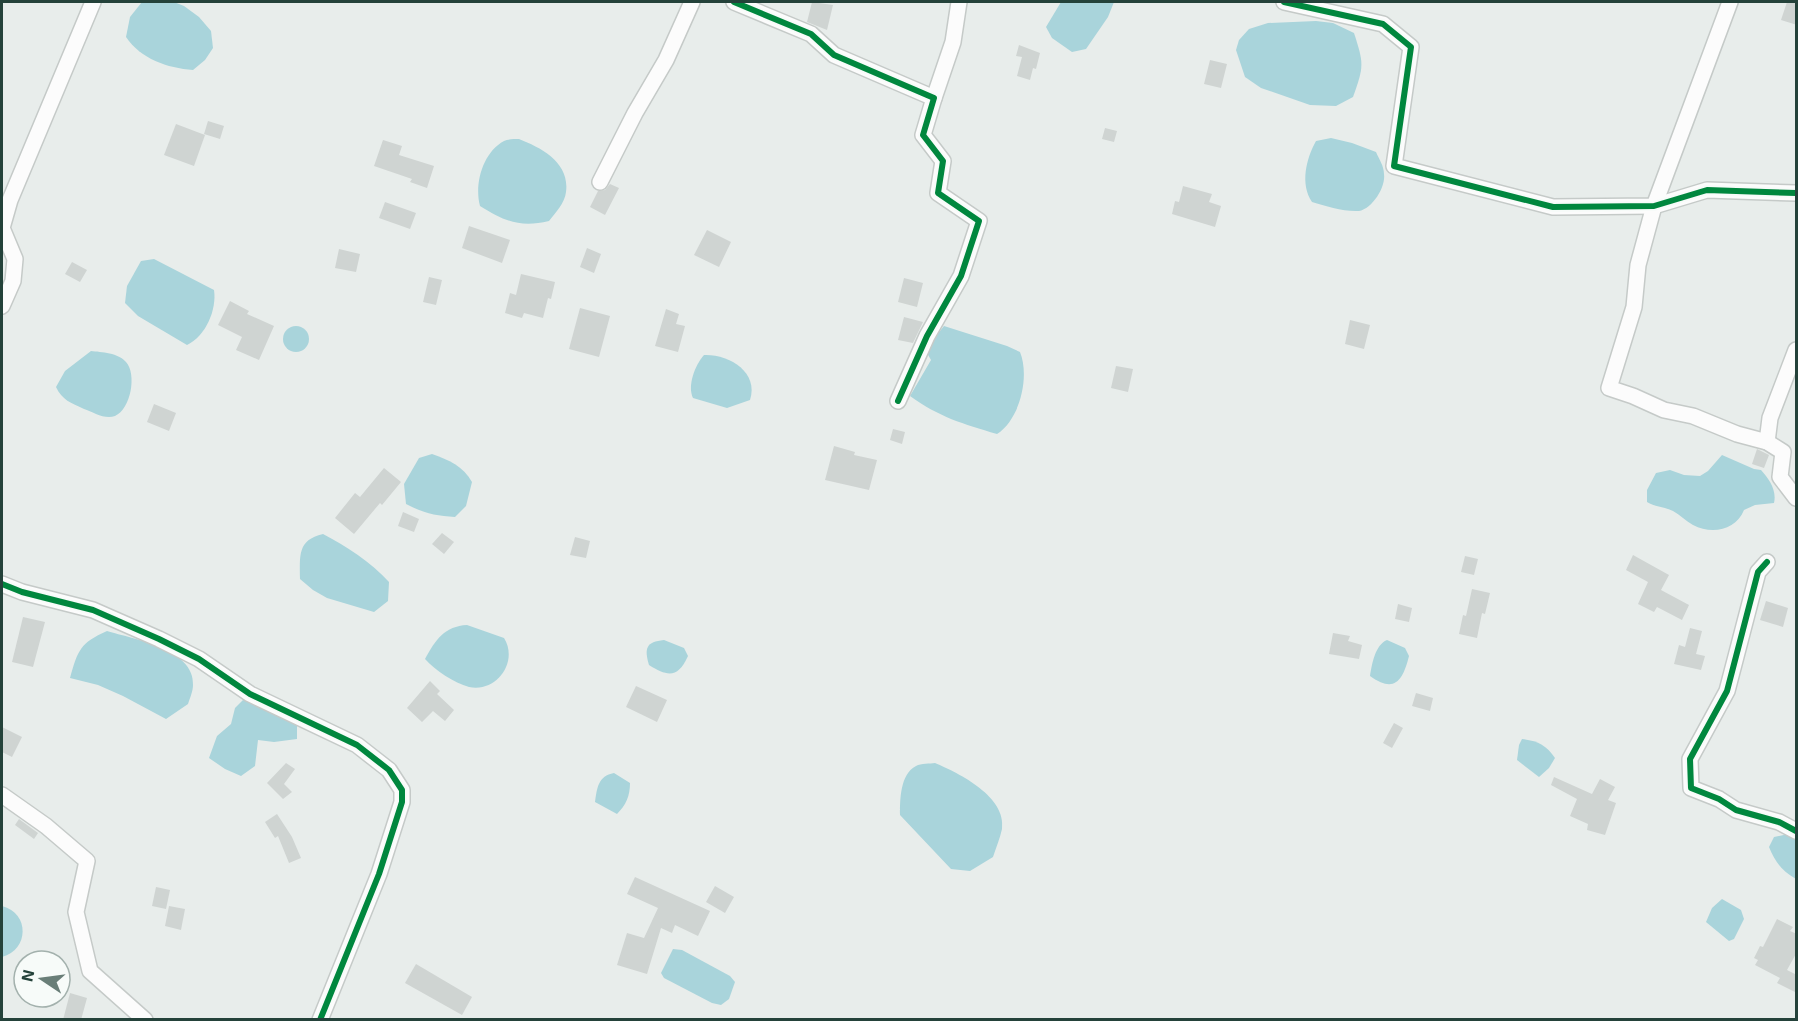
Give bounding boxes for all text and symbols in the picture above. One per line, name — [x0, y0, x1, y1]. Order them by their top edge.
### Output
north arrow — [12, 949, 72, 1009]
text: N — [16, 968, 37, 983]

